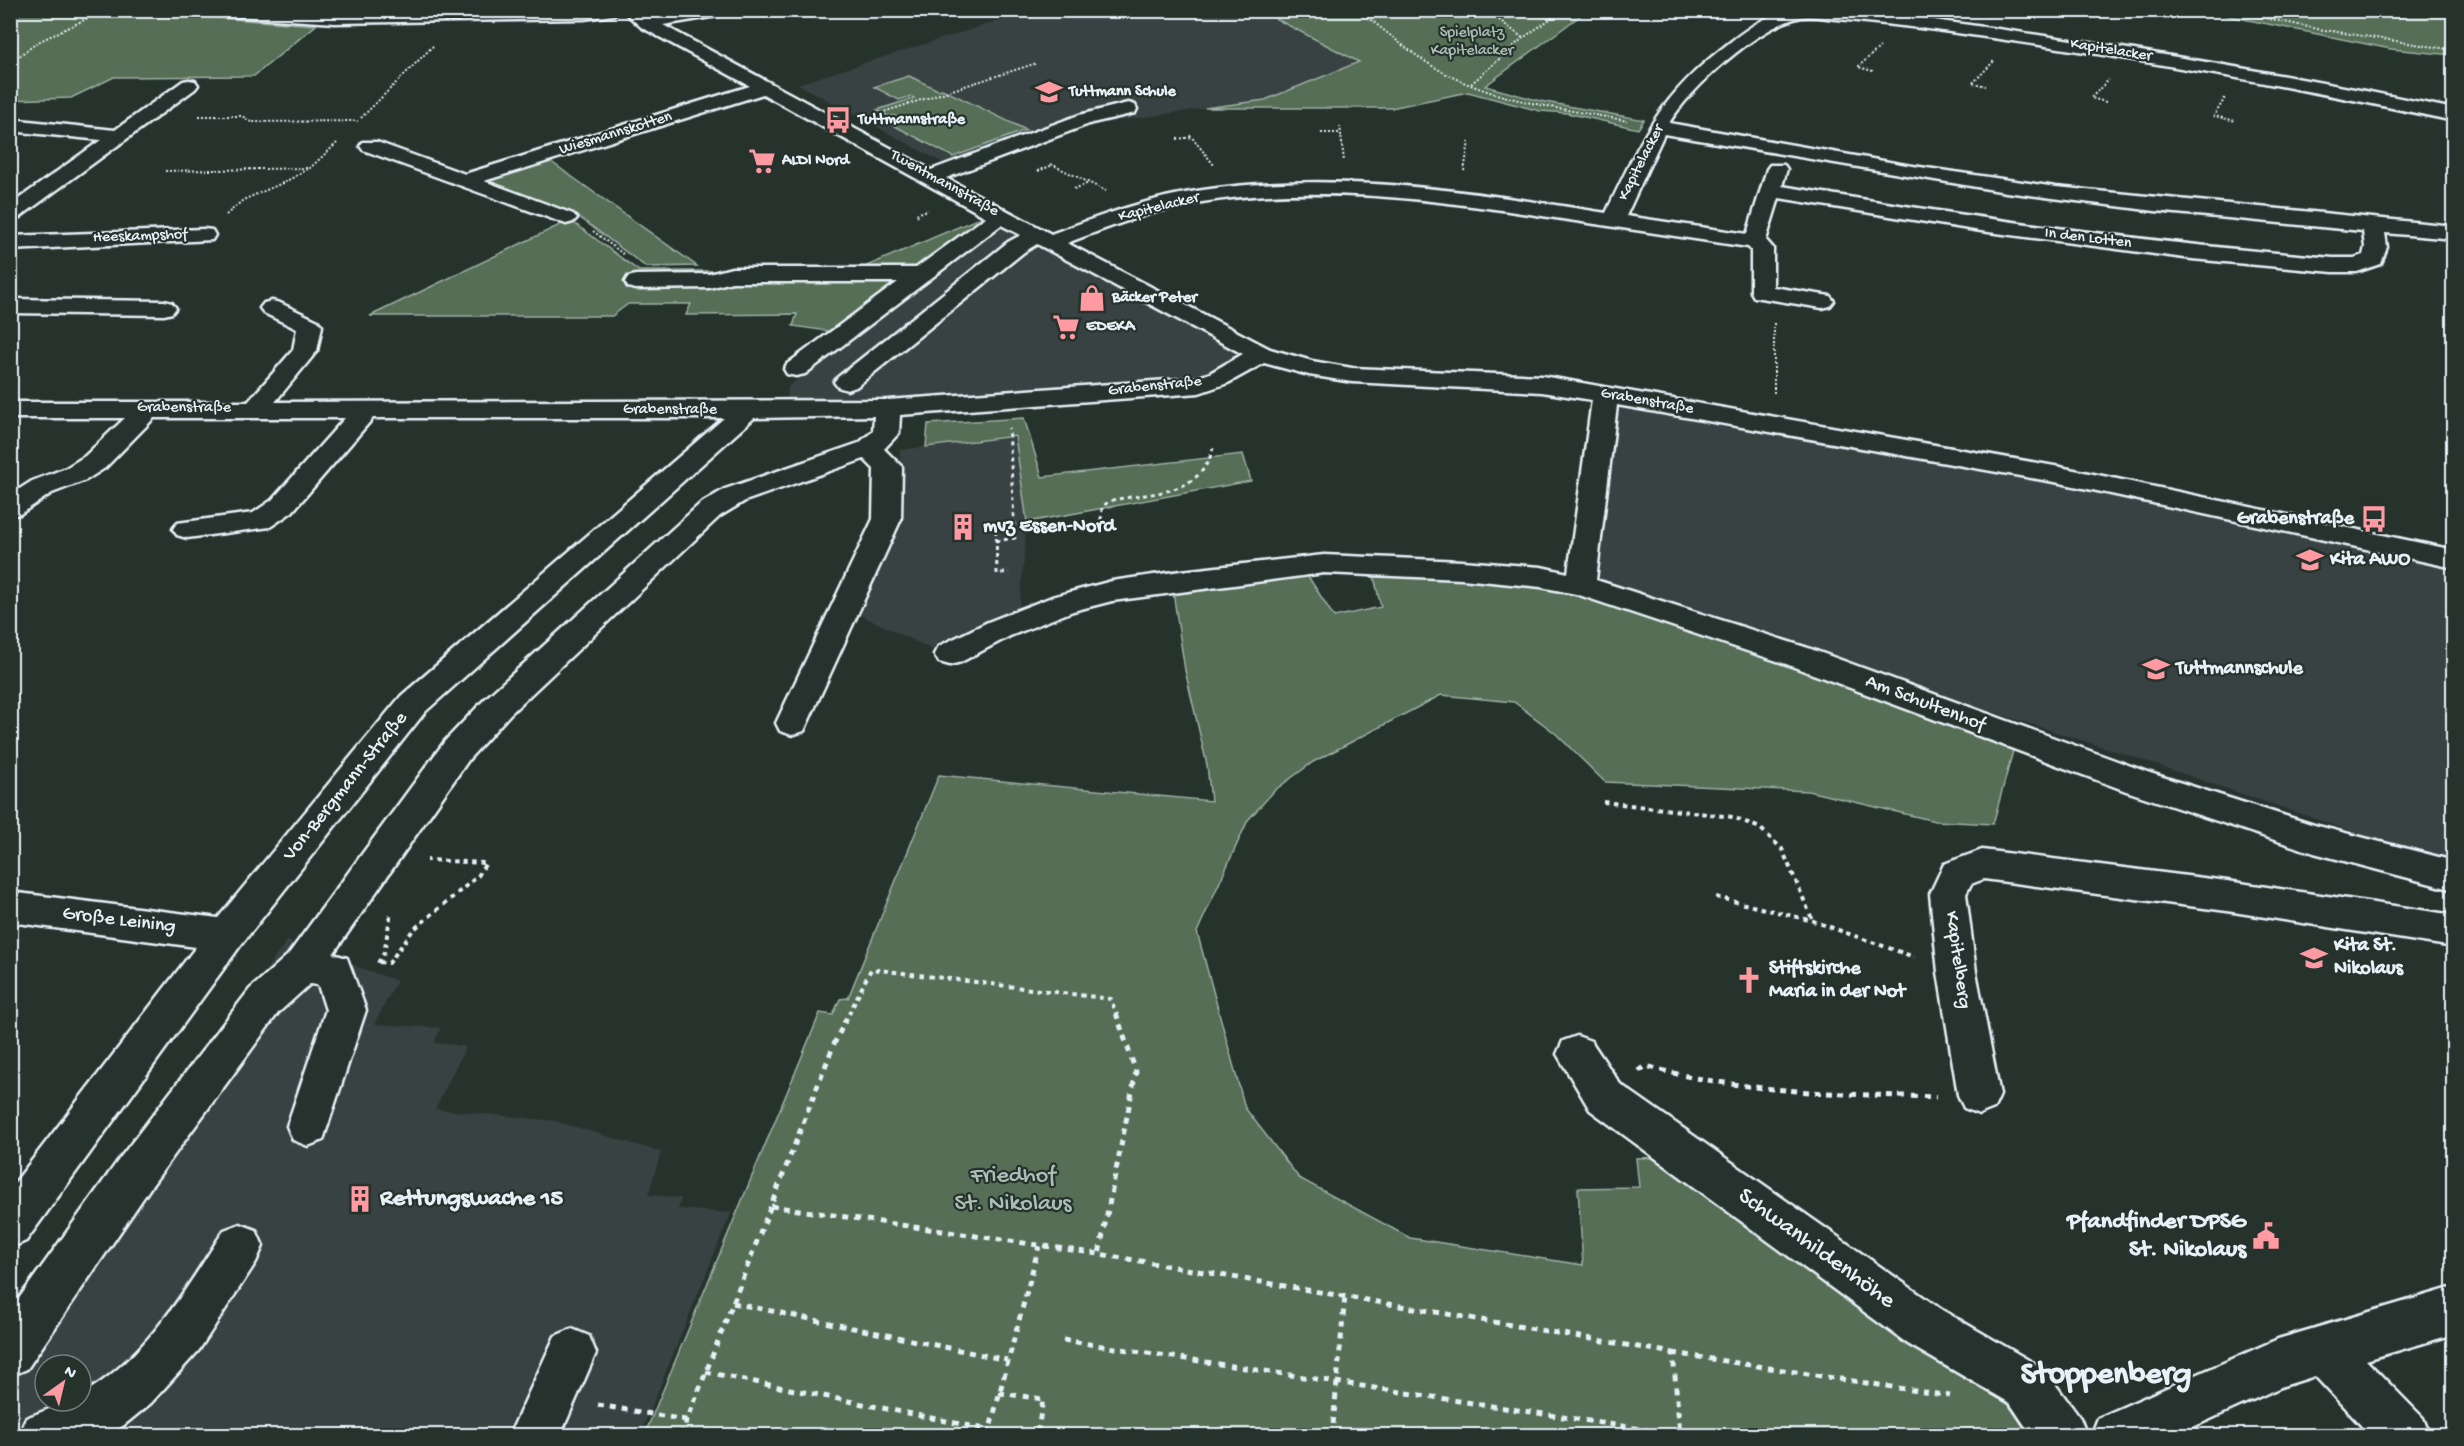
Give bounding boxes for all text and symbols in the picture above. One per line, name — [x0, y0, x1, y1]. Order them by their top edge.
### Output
park label: Spielplatz Kapitelacker — [1431, 24, 1515, 61]
street label: Kapitelacker — [2069, 35, 2155, 67]
school or university icon: Tuttmann Schule — [1034, 77, 1064, 107]
place label: Tuttmann Schule — [1067, 83, 1176, 102]
bus stop icon: Tuttmannstraße — [823, 105, 853, 135]
street label: Wiesmannskotten — [557, 108, 675, 160]
place label: Tuttmannstraße — [856, 111, 966, 130]
street label: Kapitelacker — [1615, 121, 1670, 204]
supermarket icon: ALDI Nord — [747, 146, 777, 176]
street label: Twentmannstraße — [885, 146, 1002, 222]
place label: ALDI Nord — [781, 152, 851, 171]
street label: Kapitelacker — [1117, 188, 1203, 227]
street label: In den Lotten — [2043, 224, 2133, 254]
street label: Heeskampshof — [92, 226, 189, 248]
shop icon: Bäcker Peter — [1077, 283, 1107, 313]
place label: Bäcker Peter — [1111, 289, 1199, 308]
supermarket icon: EDEKA — [1051, 312, 1081, 342]
place label: EDEKA — [1086, 318, 1136, 337]
street label: Grabenstraße — [1107, 373, 1203, 401]
street label: Grabenstraße — [1599, 384, 1696, 420]
street label: Grabenstraße — [137, 399, 232, 418]
street label: Grabenstraße — [623, 401, 718, 420]
bus stop icon: Grabenstraße — [2359, 504, 2389, 534]
place label: Grabenstraße — [2237, 508, 2355, 531]
building icon: mvz Essen-Nord — [948, 512, 978, 542]
place label: mvz Essen-Nord — [983, 516, 1117, 539]
school or university icon: Kita AWO — [2295, 545, 2325, 575]
place label: Kita AWO — [2329, 549, 2410, 572]
school or university icon: Tuttmannschule — [2141, 654, 2171, 684]
place label: Tuttmannschule — [2174, 658, 2303, 681]
street label: Am Schultenhof — [1862, 671, 1990, 738]
street label: Von-Bergmann-Straße — [278, 707, 414, 867]
street label: Große Leining — [61, 903, 177, 939]
street label: Kapitelberg — [1939, 910, 1975, 1010]
place label: Kita St. Nikolaus — [2333, 935, 2405, 981]
school or university icon: Kita St. Nikolaus — [2299, 943, 2329, 973]
place label: Stiftskirche Maria in der Not — [1769, 958, 1907, 1004]
church icon: Stiftskirche Maria in der Not — [1734, 965, 1764, 995]
park label: Friedhof St. Nikolaus — [955, 1162, 1073, 1219]
street label: Schwanhildenhöhe — [1732, 1182, 1901, 1316]
building icon: Rettungswache 15 — [345, 1184, 375, 1214]
place label: Rettungswache 15 — [379, 1185, 563, 1214]
place label: Pfandfinder DPSG St. Nikolaus — [2065, 1208, 2248, 1265]
public building icon: Pfandfinder DPSG St. Nikolaus — [2251, 1221, 2281, 1251]
north arrow — [33, 1353, 93, 1413]
district label: Stoppenberg — [2021, 1357, 2191, 1395]
text: N — [60, 1363, 80, 1385]

